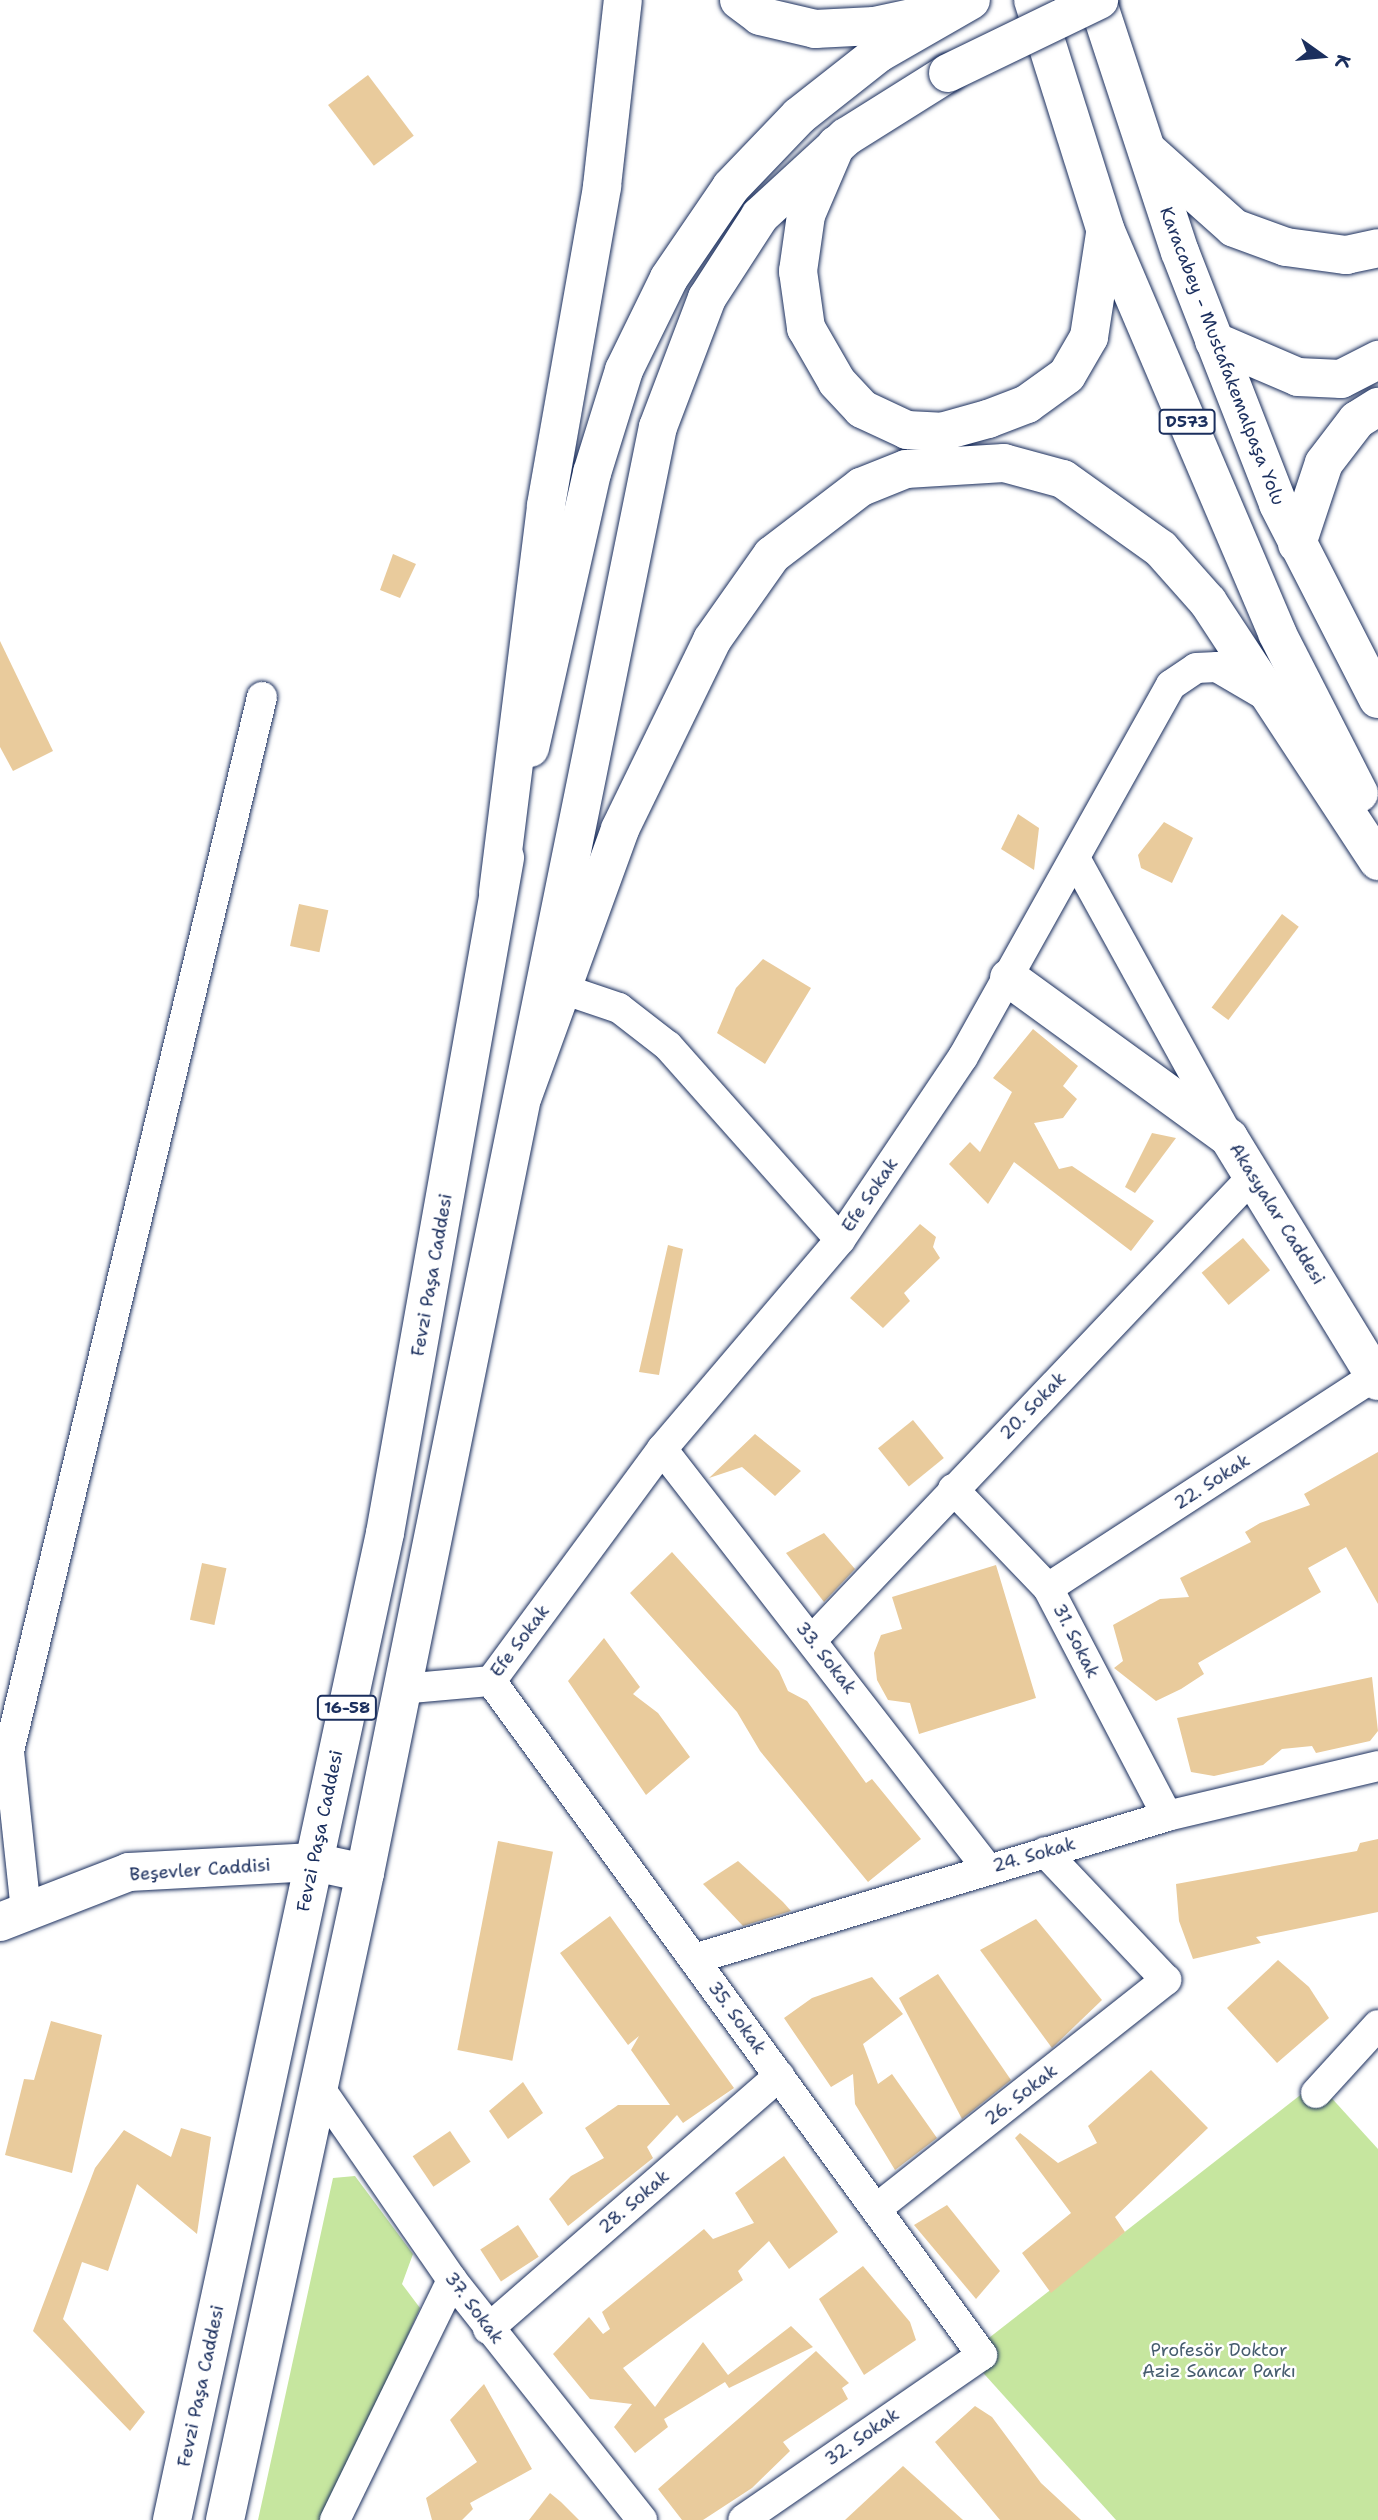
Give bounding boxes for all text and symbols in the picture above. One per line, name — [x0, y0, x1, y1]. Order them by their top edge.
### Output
north arrow — [1287, 21, 1357, 91]
text: K — [1329, 52, 1357, 71]
street label: Karacabey - Mustafakemalpaşa Yolu — [1155, 204, 1289, 508]
road number: D573 — [1157, 410, 1217, 434]
street label: Akasyalar Caddesi — [1225, 1139, 1329, 1289]
street label: Efe Sokak — [837, 1154, 903, 1236]
street label: Fevzi Paşa Caddesi — [407, 1192, 457, 1358]
street label: 20. Sokak — [995, 1368, 1071, 1444]
street label: 22. Sokak — [1170, 1450, 1254, 1514]
street label: 31. Sokak — [1048, 1600, 1104, 1682]
street label: Efe Sokak — [486, 1601, 554, 1681]
street label: 33. Sokak — [791, 1618, 861, 1698]
road number: 16-58 — [316, 1696, 378, 1720]
street label: Fevzi Paşa Caddesi — [292, 1748, 348, 1914]
street label: 24. Sokak — [990, 1833, 1078, 1877]
street label: Beşevler Caddisi — [129, 1854, 271, 1886]
street label: 35. Sokak — [703, 1977, 771, 2059]
street label: 26. Sokak — [980, 2060, 1062, 2130]
street label: 28. Sokak — [594, 2166, 674, 2238]
street label: 37. Sokak — [440, 2268, 508, 2348]
street label: Fevzi Paşa Caddesi — [173, 2303, 229, 2469]
park label: Profesör Doktor Aziz Sancar Parkı — [1142, 2340, 1296, 2382]
street label: 32. Sokak — [821, 2404, 903, 2470]

